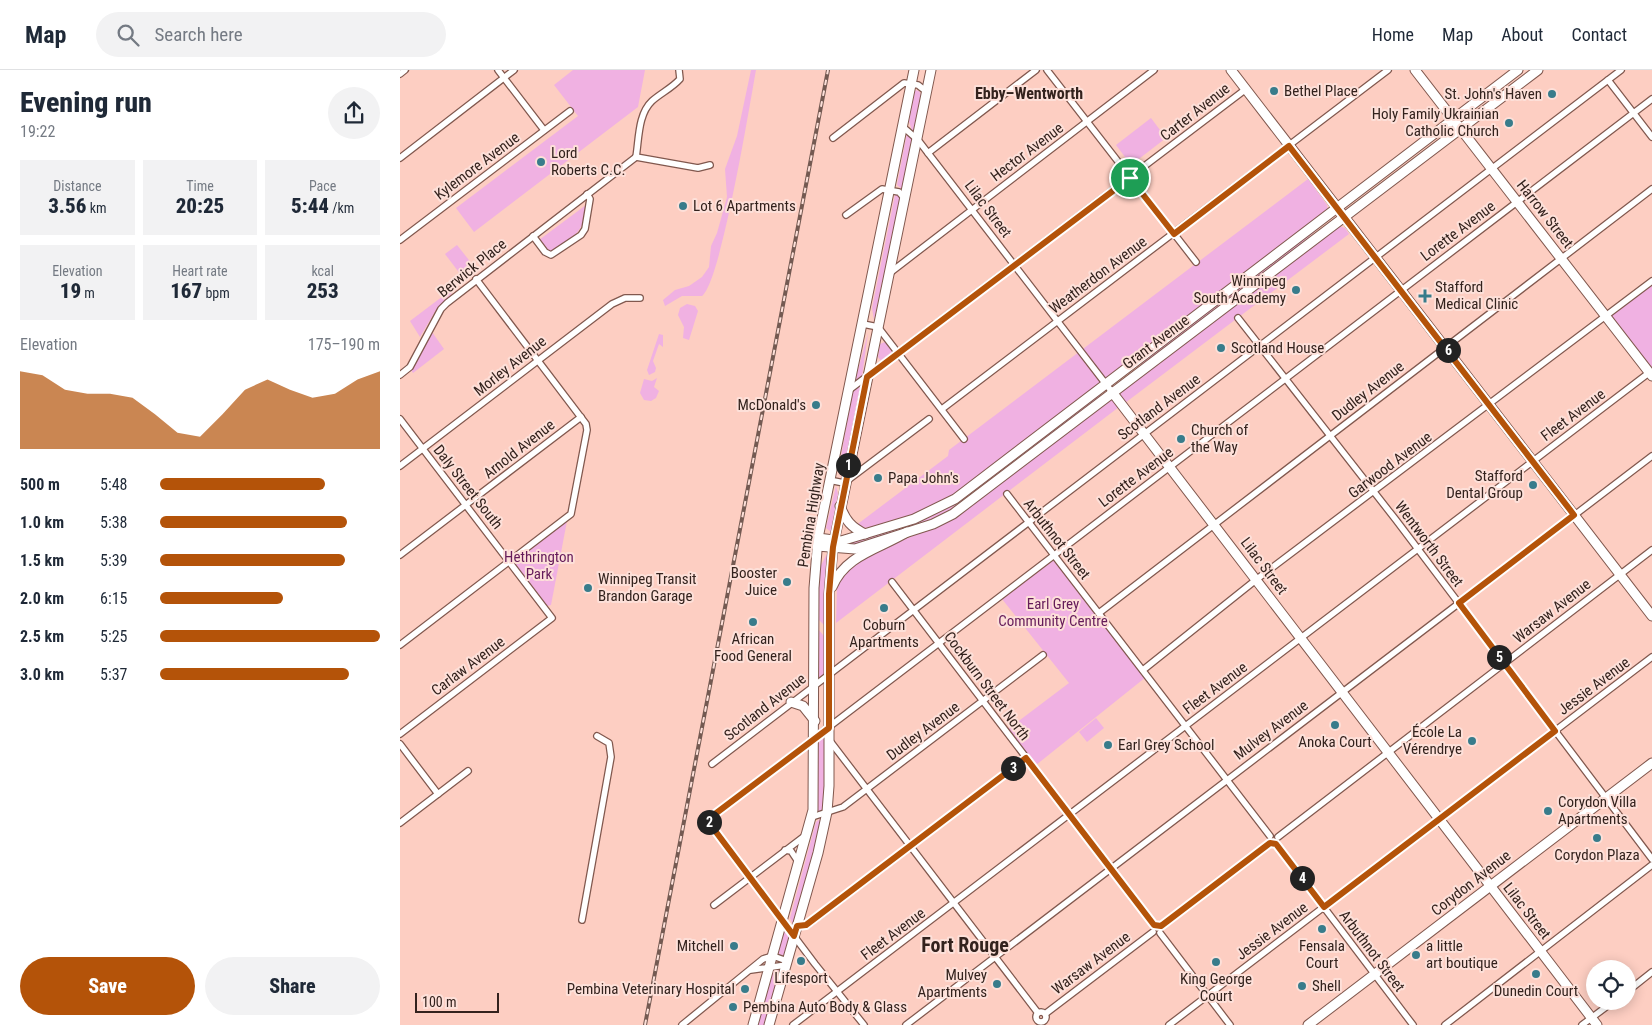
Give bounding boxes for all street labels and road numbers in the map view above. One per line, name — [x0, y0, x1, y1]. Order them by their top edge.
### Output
street label: Carter Avenue — [1157, 79, 1233, 145]
street label: Hector Avenue — [987, 119, 1067, 185]
street label: Kylemore Avenue — [431, 128, 523, 204]
street label: Harrow Street — [1513, 176, 1577, 252]
street label: Lilac Street — [961, 177, 1015, 241]
street label: Lorette Avenue — [1417, 197, 1499, 265]
street label: Weatherdon Avenue — [1046, 232, 1150, 318]
street label: Berwick Place — [434, 235, 510, 301]
street label: Grant Avenue — [1119, 311, 1193, 373]
street label: Morley Avenue — [470, 332, 550, 400]
street label: Dudley Avenue — [1328, 357, 1408, 425]
street label: Scotland Avenue — [1114, 370, 1204, 444]
street label: Fleet Avenue — [1537, 385, 1609, 445]
street label: Arnold Avenue — [480, 416, 558, 482]
street label: Garwood Avenue — [1345, 428, 1435, 502]
street label: Daly Street South — [430, 441, 506, 533]
street label: Lorette Avenue — [1095, 443, 1177, 511]
street label: Pembina Highway — [794, 461, 828, 569]
street label: Arbuthnot Street — [1020, 495, 1094, 583]
street label: Wentworth Street — [1391, 498, 1467, 590]
street label: Lilac Street — [1237, 534, 1291, 598]
street label: Warsaw Avenue — [1510, 575, 1594, 647]
street label: Cockburn Street North — [940, 628, 1034, 744]
street label: Carlaw Avenue — [428, 633, 508, 699]
street label: Jessie Avenue — [1555, 653, 1633, 719]
street label: Fleet Avenue — [1179, 658, 1251, 718]
street label: Scotland Avenue — [721, 670, 809, 744]
street label: Mulvey Avenue — [1230, 696, 1312, 764]
street label: Dudley Avenue — [883, 698, 963, 764]
street label: Corydon Avenue — [1428, 846, 1514, 920]
street label: Lilac Street — [1499, 879, 1555, 943]
street label: Jessie Avenue — [1233, 898, 1311, 964]
street label: Fleet Avenue — [857, 904, 929, 964]
street label: Arbuthnot Street — [1336, 907, 1408, 995]
street label: Warsaw Avenue — [1048, 928, 1134, 998]

